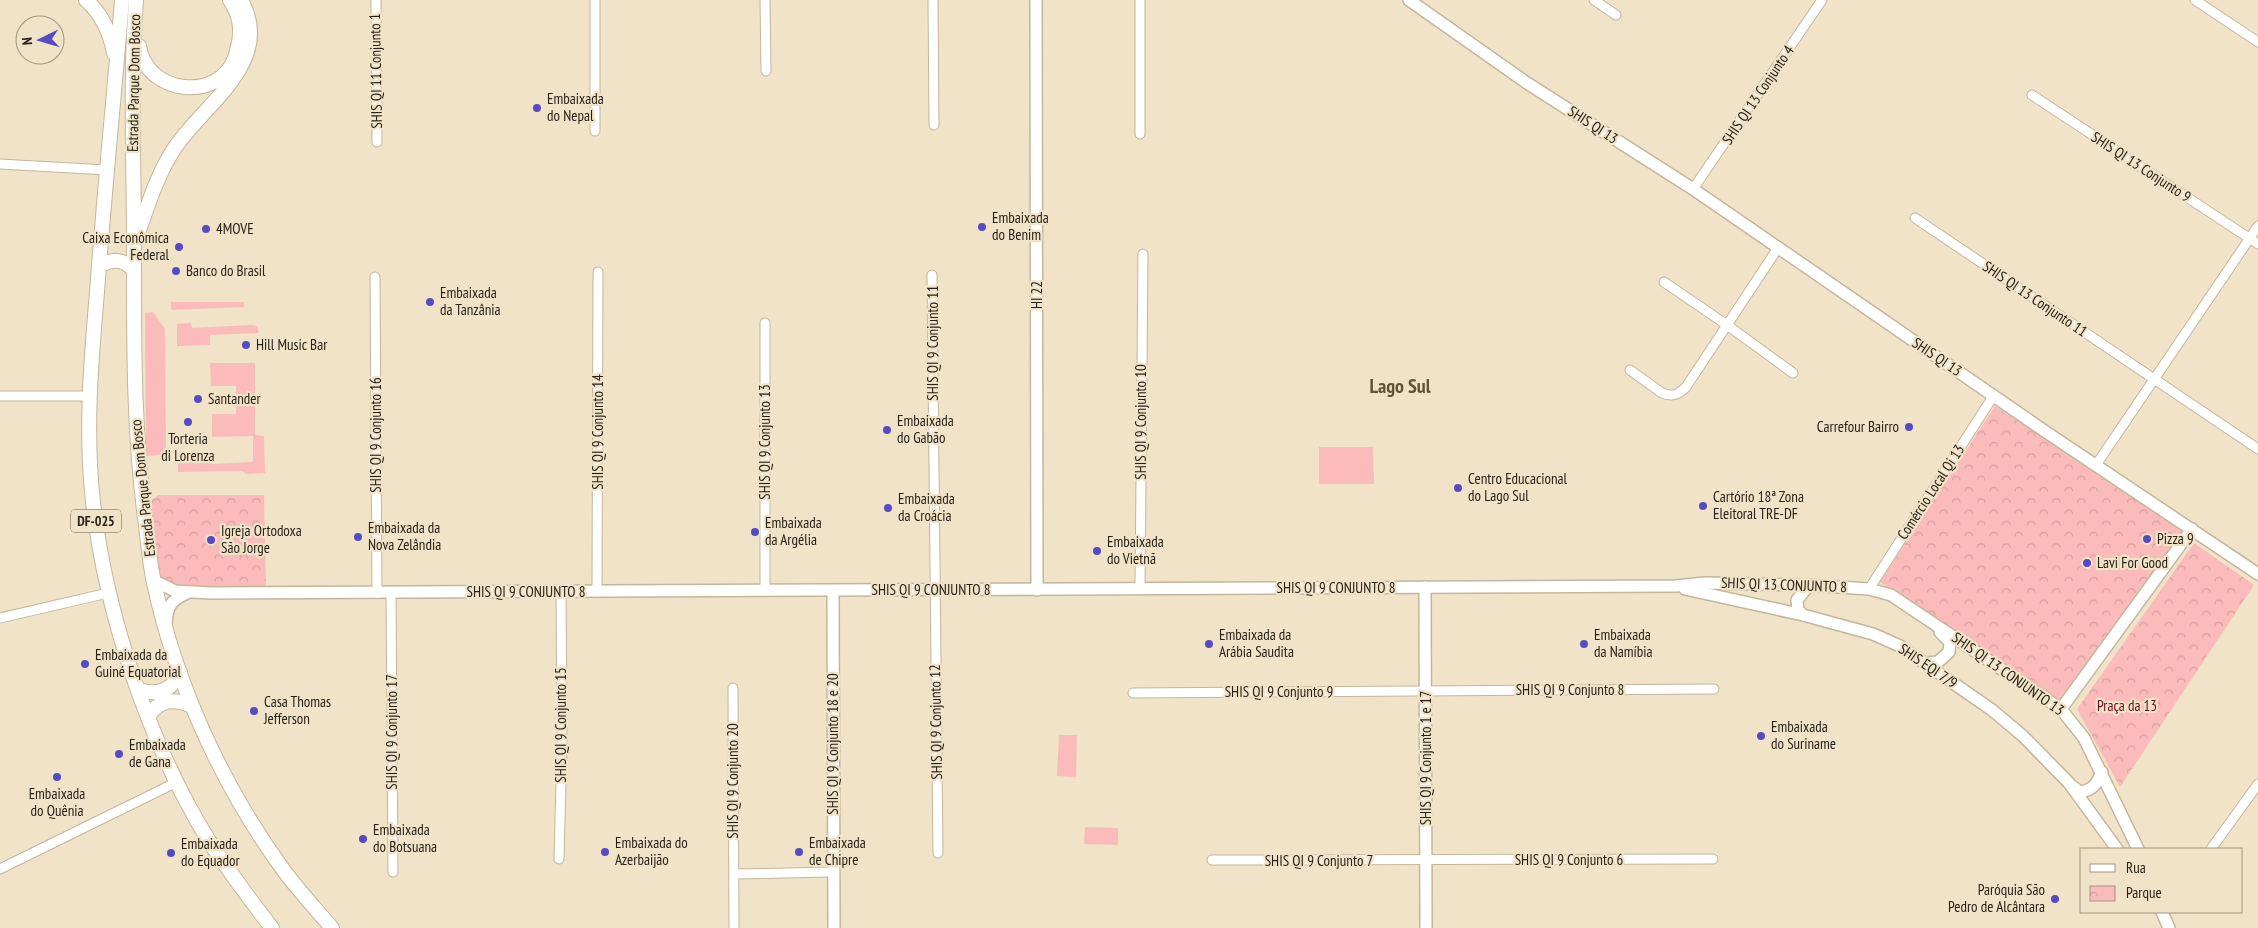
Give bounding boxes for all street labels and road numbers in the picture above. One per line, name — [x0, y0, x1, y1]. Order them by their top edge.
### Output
street label: SHIS QI 11 Conjunto 1 — [365, 13, 386, 129]
street label: Estrada Parque Dom Bosco — [123, 14, 144, 152]
street label: SHIS QI 13 Conjunto 4 — [1717, 41, 1798, 148]
street label: SHIS QI 13 — [1565, 101, 1622, 148]
street label: SHIS QI 13 Conjunto 9 — [2088, 127, 2195, 206]
street label: SHIS QI 13 Conjunto 11 — [1979, 257, 2091, 341]
street label: HI 22 — [1027, 281, 1046, 309]
street label: SHIS QI 9 Conjunto 11 — [923, 285, 942, 401]
street label: SHIS QI 13 — [1909, 333, 1966, 380]
street label: SHIS QI 9 Conjunto 10 — [1131, 364, 1150, 480]
street label: SHIS QI 9 Conjunto 14 — [588, 374, 607, 490]
street label: SHIS QI 9 Conjunto 16 — [366, 377, 385, 493]
street label: SHIS QI 9 Conjunto 13 — [755, 384, 774, 500]
street label: Estrada Parque Dom Bosco — [126, 419, 159, 558]
street label: Comércio Local Qi 13 — [1893, 441, 1968, 543]
road number: DF-025 — [71, 510, 121, 532]
street label: SHIS QI 13 CONJUNTO 8 — [1721, 573, 1847, 596]
street label: SHIS QI 9 CONJUNTO 8 — [1276, 578, 1396, 597]
street label: SHIS QI 9 CONJUNTO 8 — [871, 580, 991, 599]
street label: SHIS QI 9 CONJUNTO 8 — [466, 582, 586, 601]
street label: SHIS QI 13 CONJUNTO 13 — [1949, 628, 2068, 719]
street label: SHIS EQI 7/9 — [1895, 639, 1961, 692]
street label: SHIS QI 9 Conjunto 12 — [925, 664, 946, 780]
street label: SHIS QI 9 Conjunto 15 — [551, 667, 570, 783]
street label: SHIS QI 9 Conjunto 18 e 20 — [823, 673, 842, 815]
street label: SHIS QI 9 Conjunto 17 — [382, 674, 401, 790]
street label: SHIS QI 9 Conjunto 8 — [1516, 680, 1624, 699]
street label: SHIS QI 9 Conjunto 9 — [1225, 682, 1333, 701]
street label: SHIS QI 9 Conjunto 1 e 17 — [1416, 691, 1435, 825]
street label: SHIS QI 9 Conjunto 20 — [723, 723, 742, 839]
street label: SHIS QI 9 Conjunto 6 — [1515, 850, 1624, 869]
street label: SHIS QI 9 Conjunto 7 — [1265, 851, 1373, 870]

